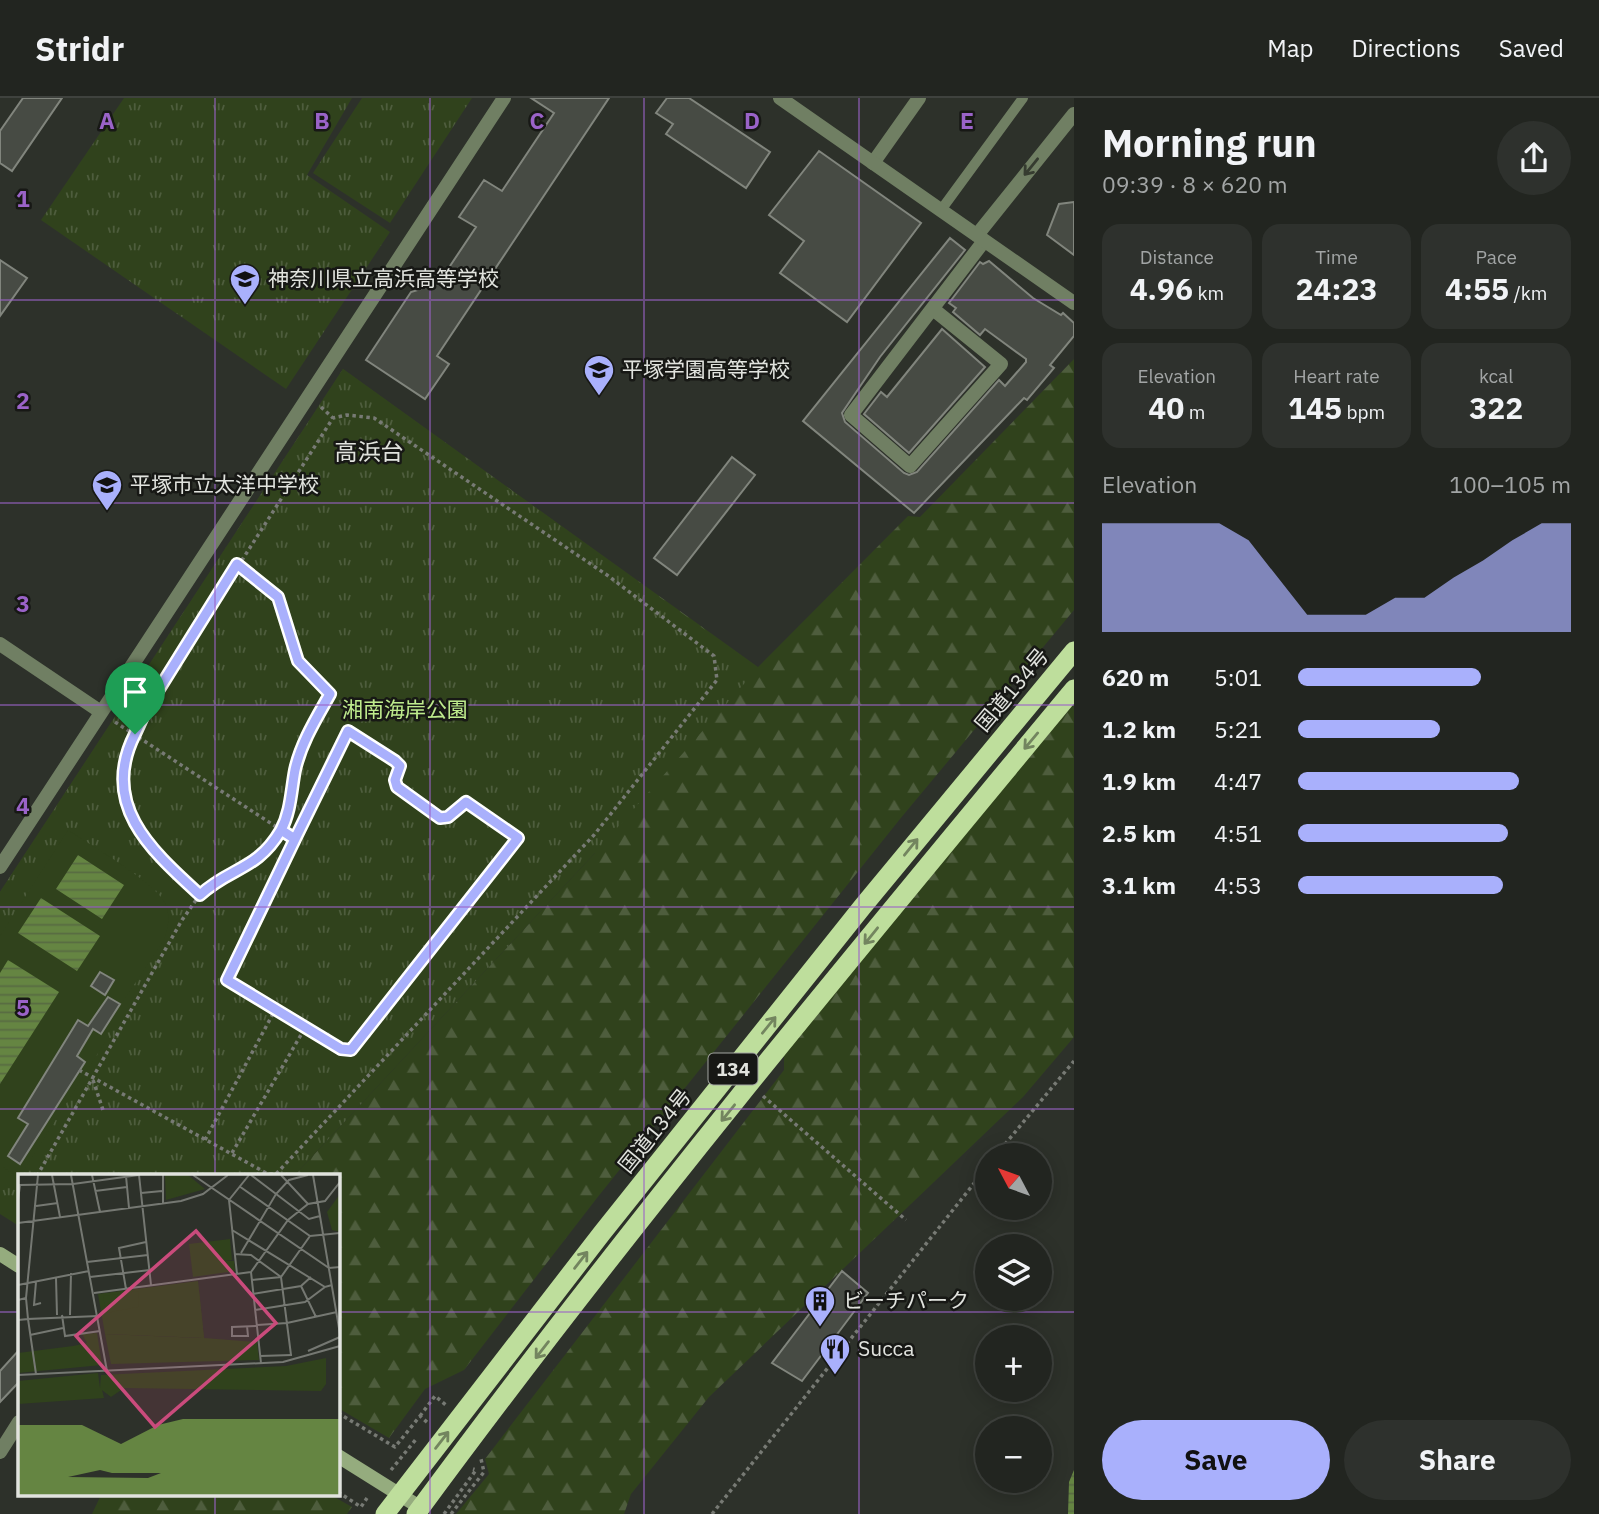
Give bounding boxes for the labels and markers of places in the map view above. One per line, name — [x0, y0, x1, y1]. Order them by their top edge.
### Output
school or university icon: 神奈川県立高浜高等学校 — [228, 262, 262, 306]
place label: 神奈川県立高浜高等学校 — [268, 264, 499, 292]
school or university icon: 平塚学園高等学校 — [582, 353, 616, 397]
place label: 平塚学園高等学校 — [622, 355, 790, 383]
school or university icon: 平塚市立太洋中学校 — [90, 468, 124, 512]
place label: 平塚市立太洋中学校 — [130, 470, 319, 498]
pin — [105, 662, 165, 734]
building icon: ビーチパーク — [803, 1284, 837, 1328]
place label: ビーチパーク — [843, 1286, 969, 1314]
restaurant icon: Succa — [818, 1332, 852, 1376]
place label: Succa — [858, 1334, 914, 1362]

